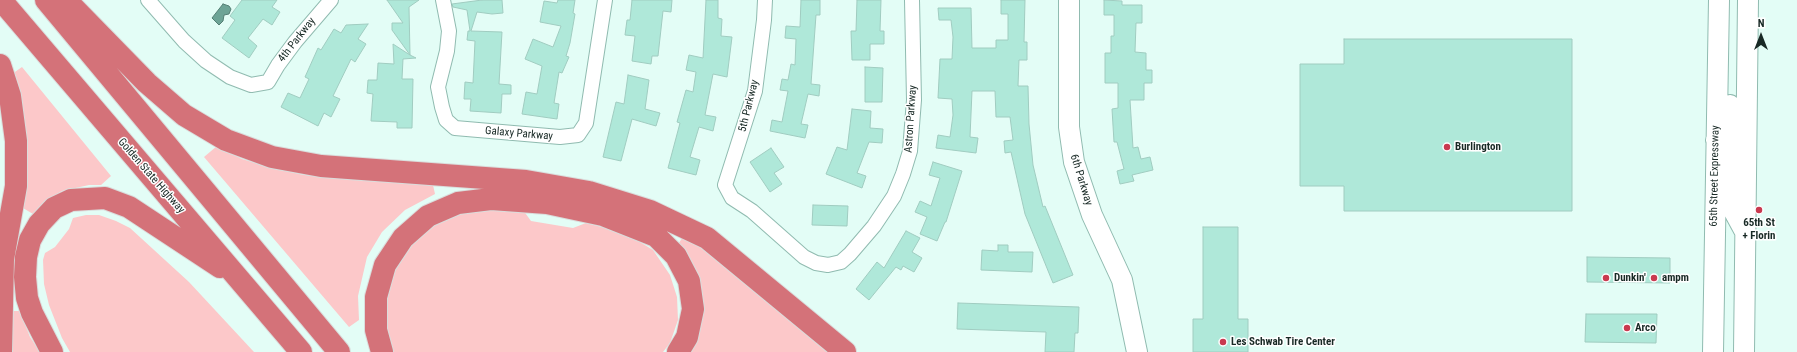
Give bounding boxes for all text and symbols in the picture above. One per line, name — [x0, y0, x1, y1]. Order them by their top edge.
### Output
street label: 4th Parkway — [275, 15, 319, 65]
north arrow — [1741, 16, 1781, 56]
text: N — [1758, 17, 1764, 30]
street label: 5th Parkway — [736, 79, 762, 133]
street label: Astron Parkway — [902, 85, 920, 153]
street label: Galaxy Parkway — [485, 124, 553, 144]
street label: 65th Street Expressway — [1708, 125, 1722, 227]
street label: Golden State Highway — [115, 136, 187, 216]
place label: Burlington — [1455, 140, 1501, 154]
marker: Burlington — [1442, 142, 1452, 152]
street label: 6th Parkway — [1067, 153, 1095, 207]
marker: 65th St + Florin — [1754, 205, 1764, 215]
place label: 65th St + Florin — [1742, 216, 1776, 242]
place label: Dunkin' — [1614, 271, 1646, 285]
place label: ampm — [1662, 271, 1689, 285]
marker: Dunkin' — [1601, 273, 1611, 283]
marker: ampm — [1649, 273, 1659, 283]
place label: Arco — [1635, 321, 1656, 335]
marker: Arco — [1622, 323, 1632, 333]
place label: Les Schwab Tire Center — [1231, 335, 1335, 349]
marker: Les Schwab Tire Center — [1218, 337, 1228, 347]

